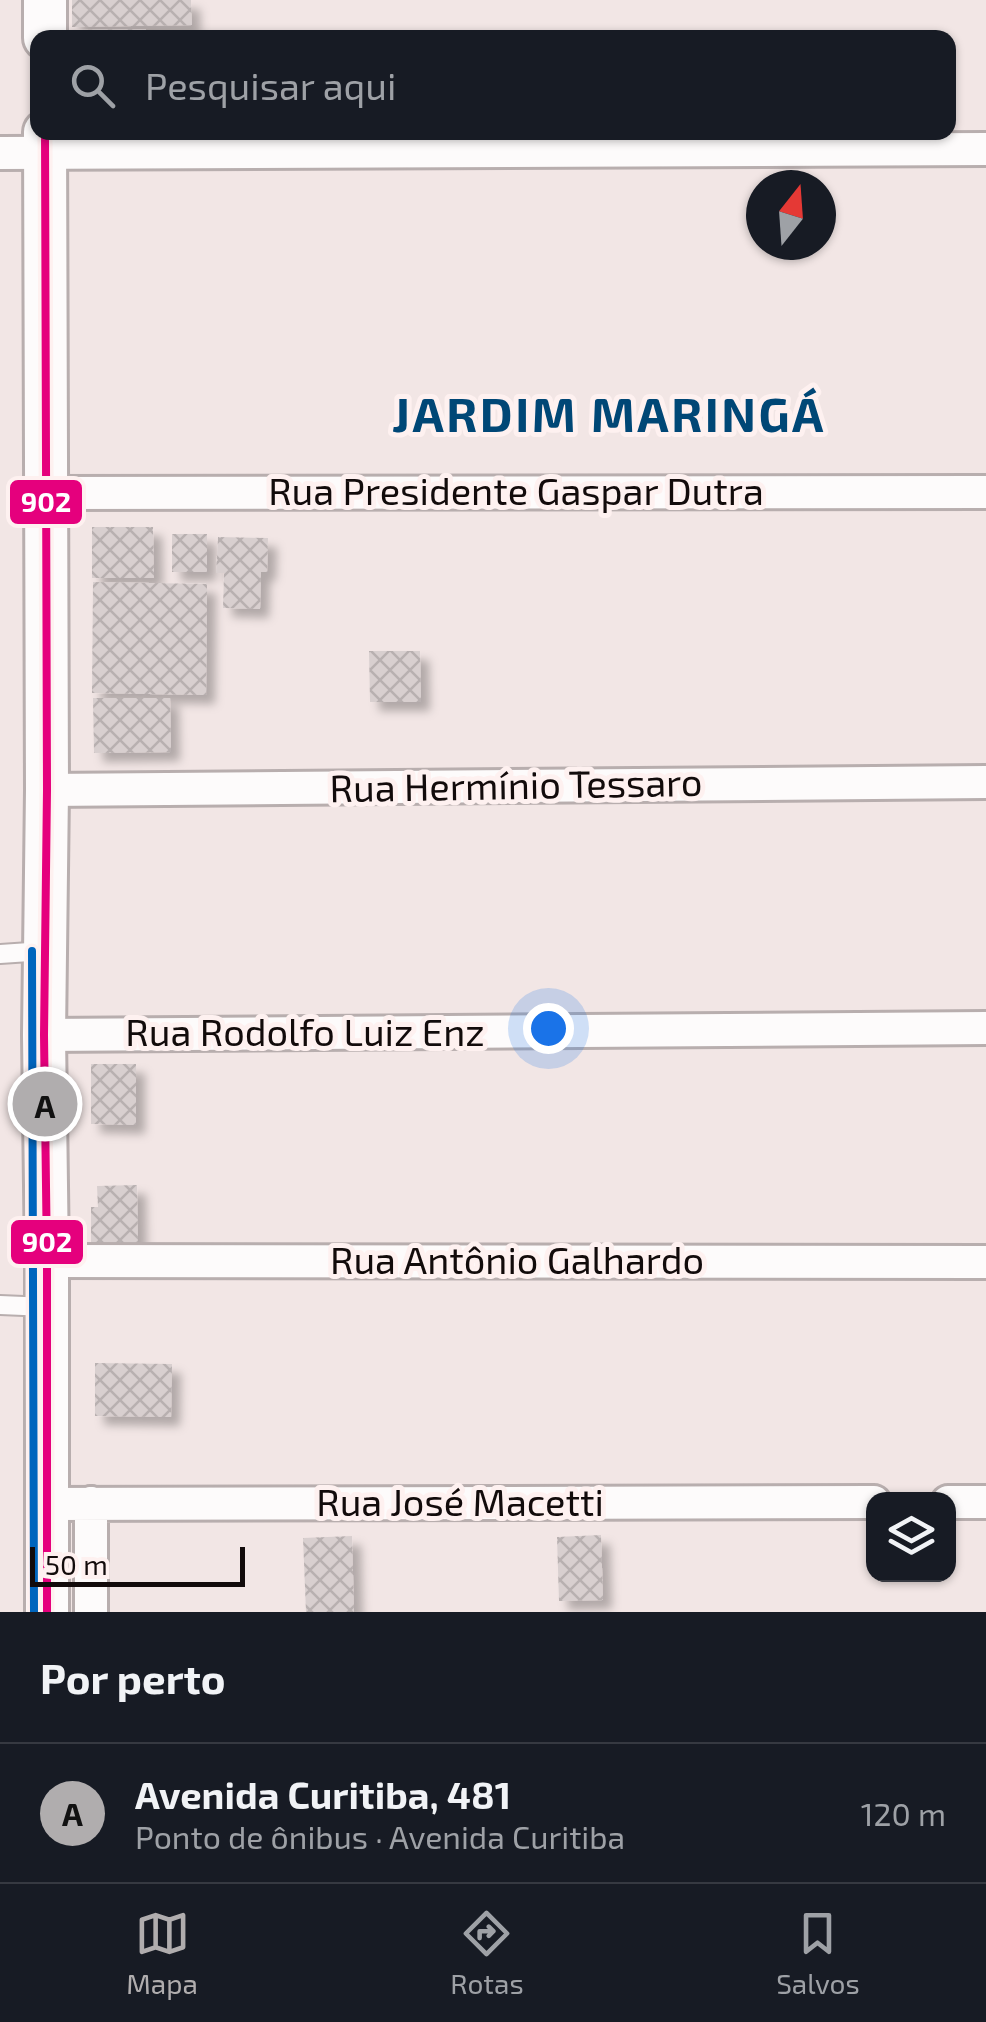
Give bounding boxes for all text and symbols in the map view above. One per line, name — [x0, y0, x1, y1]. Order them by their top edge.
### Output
search box — [30, 30, 956, 140]
icon: search — [65, 58, 120, 113]
text: Pesquisar aqui — [145, 62, 396, 108]
north arrow — [746, 170, 836, 260]
district label: JARDIM MARINGÁ — [392, 384, 826, 442]
street label: Rua Presidente Gaspar Dutra — [268, 467, 764, 513]
line badge: 902 — [8, 478, 84, 526]
text: 902 — [21, 484, 71, 518]
street label: Rua Hermínio Tessaro — [329, 758, 703, 810]
your location — [523, 1003, 574, 1054]
street label: Rua Rodolfo Luiz Enz — [125, 1008, 485, 1054]
pin: A — [12, 1066, 78, 1142]
line badge: 902 — [9, 1218, 85, 1266]
text: 902 — [22, 1224, 72, 1258]
street label: Rua Antônio Galhardo — [330, 1236, 704, 1282]
street label: Rua José Macetti — [316, 1478, 604, 1524]
map controls — [866, 1492, 956, 1582]
button: layers — [866, 1492, 956, 1582]
scale bar — [30, 1542, 245, 1586]
text: 50 m — [45, 1547, 108, 1581]
text: Por perto — [40, 1652, 226, 1702]
text: Avenida Curitiba, 481 — [135, 1771, 511, 1817]
text: A — [62, 1794, 83, 1832]
text: 120 m — [861, 1794, 946, 1832]
text: Ponto de ônibus · Avenida Curitiba — [135, 1817, 625, 1855]
tab: Mapa — [126, 1906, 198, 2000]
tab: Rotas — [450, 1906, 524, 2000]
tab: Salvos — [776, 1906, 860, 2000]

